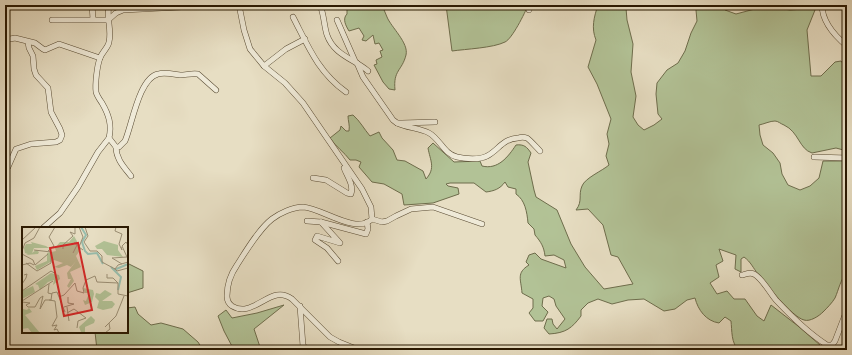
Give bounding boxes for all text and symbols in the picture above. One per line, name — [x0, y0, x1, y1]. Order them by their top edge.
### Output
inset map — [22, 227, 128, 333]

